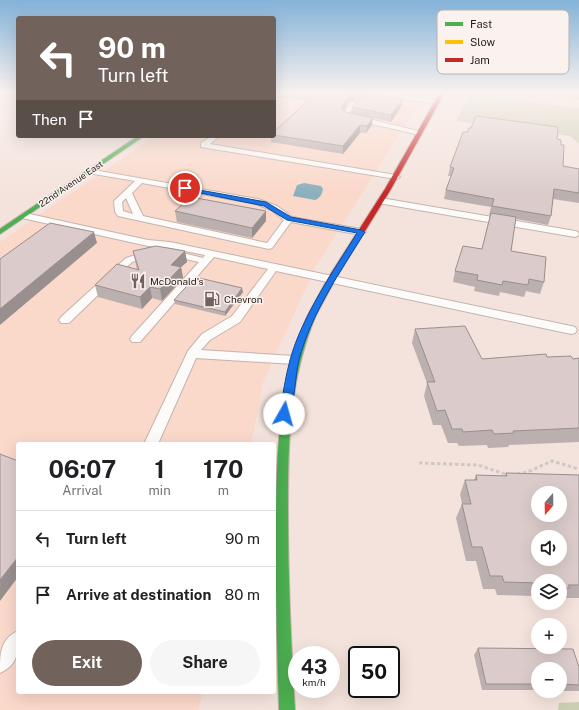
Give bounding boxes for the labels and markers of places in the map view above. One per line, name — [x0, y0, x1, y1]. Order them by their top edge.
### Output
pin — [168, 171, 202, 205]
restaurant icon: McDonald's — [129, 272, 147, 290]
place label: McDonald's — [150, 275, 203, 287]
fuel station icon: Chevron — [203, 290, 221, 308]
place label: Chevron — [224, 293, 263, 305]

